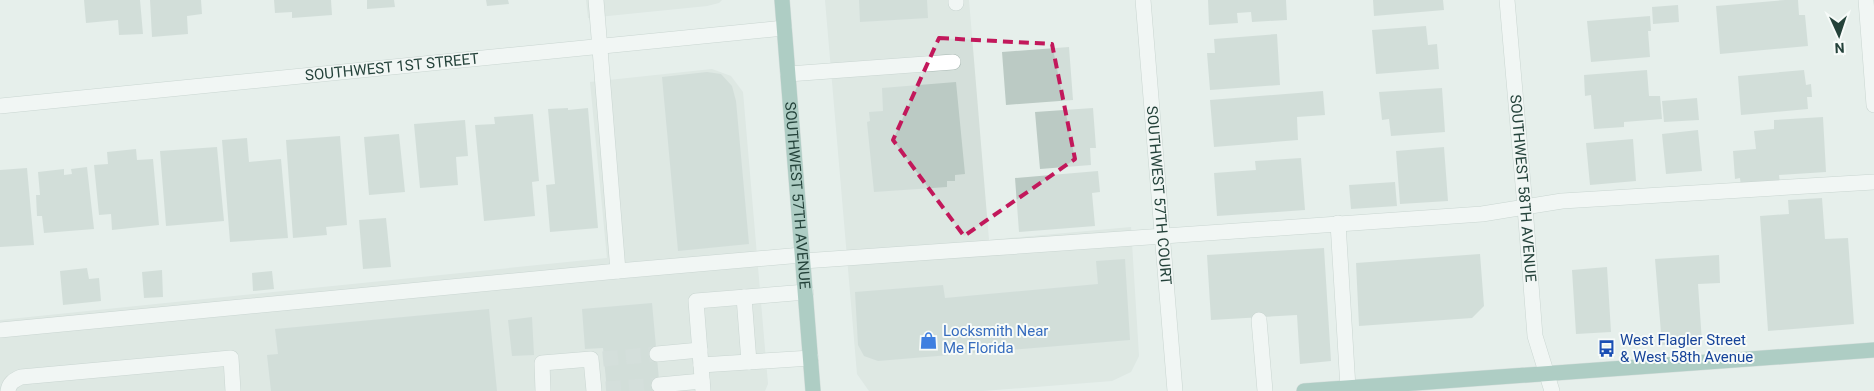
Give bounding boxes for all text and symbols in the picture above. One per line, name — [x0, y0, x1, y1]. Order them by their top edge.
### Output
north arrow — [1814, 10, 1864, 60]
text: N — [1834, 40, 1845, 56]
street label: SOUTHWEST 1ST STREET — [304, 49, 480, 85]
street label: SOUTHWEST 58TH AVENUE — [1506, 94, 1540, 283]
street label: SOUTHWEST 57TH AVENUE — [781, 101, 814, 290]
street label: SOUTHWEST 57TH COURT — [1143, 105, 1175, 286]
place label: Locksmith Near Me Florida — [943, 322, 1048, 357]
shop icon: Locksmith Near Me Florida — [919, 330, 939, 350]
place label: West Flagler Street & West 58th Avenue — [1620, 331, 1753, 366]
bus stop icon: West Flagler Street & West 58th Avenue — [1596, 339, 1616, 359]

